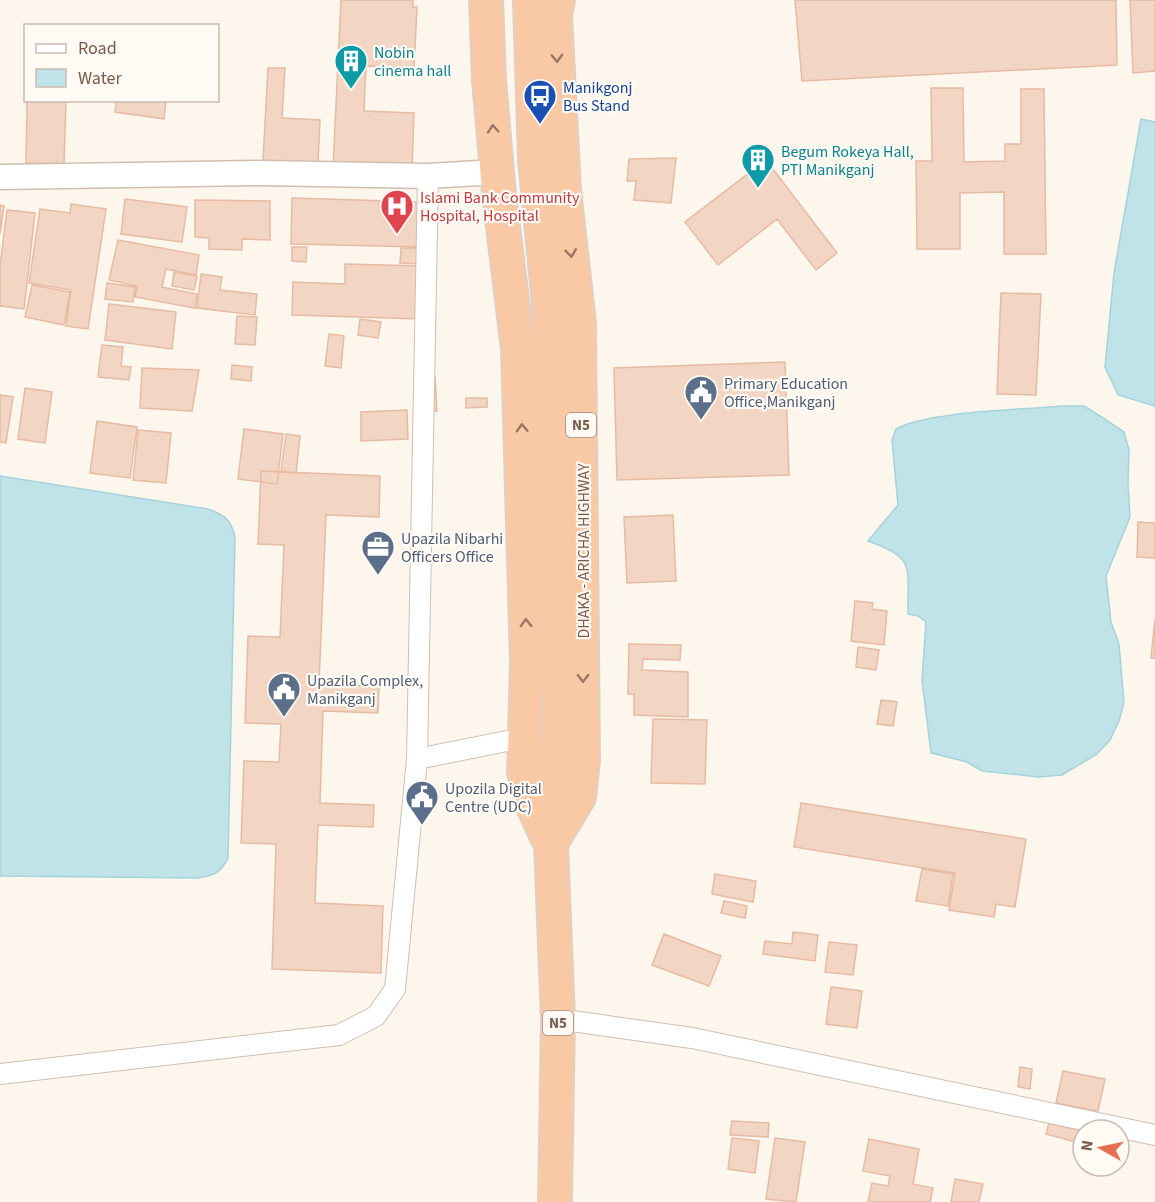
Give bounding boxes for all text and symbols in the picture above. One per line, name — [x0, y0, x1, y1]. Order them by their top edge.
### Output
legend — [24, 24, 219, 102]
text: Road — [78, 36, 117, 61]
place label: Nobin cinema hall — [374, 42, 451, 82]
building icon: Nobin cinema hall — [333, 43, 369, 90]
one-way arrow — [550, 54, 563, 63]
text: Water — [78, 66, 122, 91]
place label: Manikgonj Bus Stand — [563, 77, 632, 117]
bus stop icon: Manikgonj Bus Stand — [522, 78, 558, 125]
one-way arrow — [487, 125, 500, 134]
place label: Begum Rokeya Hall, PTI Manikganj — [781, 141, 914, 181]
building icon: Begum Rokeya Hall, PTI Manikganj — [740, 142, 776, 189]
place label: Islami Bank Community Hospital, Hospital — [420, 187, 580, 227]
hospital icon: Islami Bank Community Hospital, Hospital — [379, 188, 415, 235]
one-way arrow — [564, 248, 576, 257]
place label: Primary Education Office,Manikganj — [724, 373, 848, 413]
public building icon: Primary Education Office,Manikganj — [683, 374, 719, 421]
road number: N5 — [566, 413, 596, 437]
one-way arrow — [515, 423, 528, 432]
street label: DHAKA - ARICHA HIGHWAY — [573, 463, 595, 639]
place label: Upazila Nibarhi Officers Office — [401, 528, 503, 568]
office icon: Upazila Nibarhi Officers Office — [360, 529, 396, 576]
one-way arrow — [520, 618, 533, 627]
place label: Upazila Complex, Manikganj — [307, 670, 423, 710]
public building icon: Upazila Complex, Manikganj — [266, 671, 302, 718]
one-way arrow — [577, 674, 589, 683]
place label: Upozila Digital Centre (UDC) — [445, 778, 542, 818]
public building icon: Upozila Digital Centre (UDC) — [404, 779, 440, 826]
road number: N5 — [543, 1011, 573, 1035]
north arrow — [1071, 1118, 1131, 1178]
text: N — [1075, 1139, 1099, 1153]

